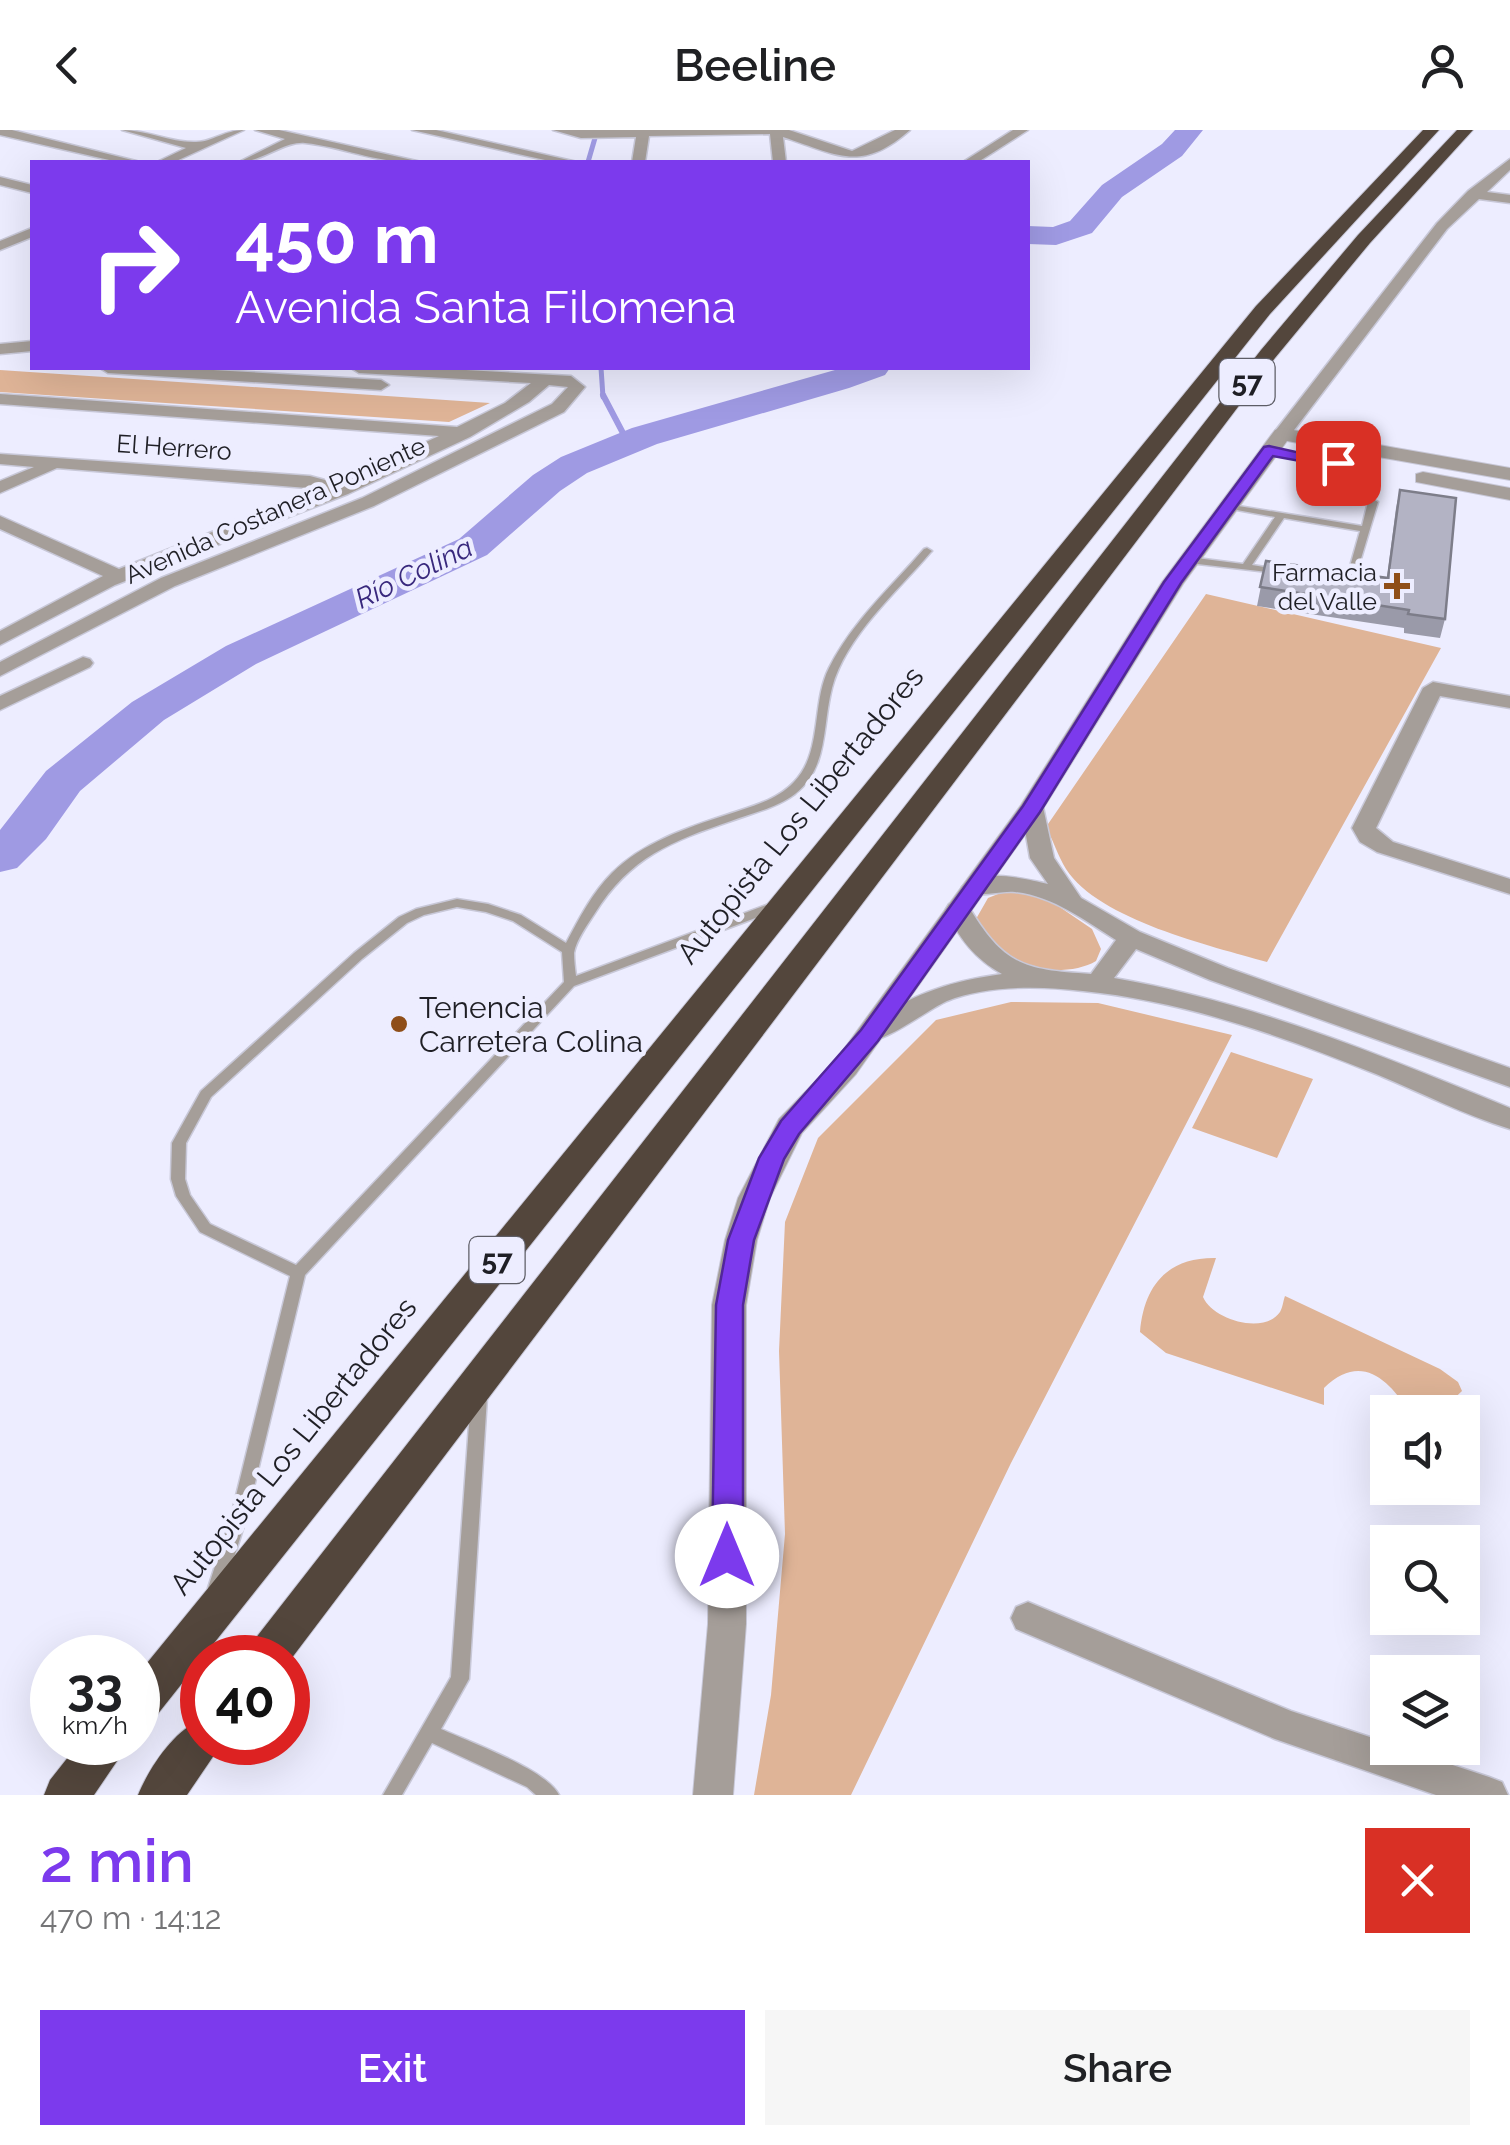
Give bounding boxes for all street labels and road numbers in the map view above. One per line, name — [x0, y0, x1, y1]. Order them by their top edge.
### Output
road number: 57 — [1220, 359, 1274, 405]
street label: El Herrero — [115, 428, 233, 466]
street label: Avenida Costanera Poniente — [120, 430, 430, 590]
street label: Autopista Los Libertadores — [669, 659, 931, 971]
road number: 57 — [470, 1237, 524, 1283]
street label: Autopista Los Libertadores — [162, 1290, 424, 1602]

